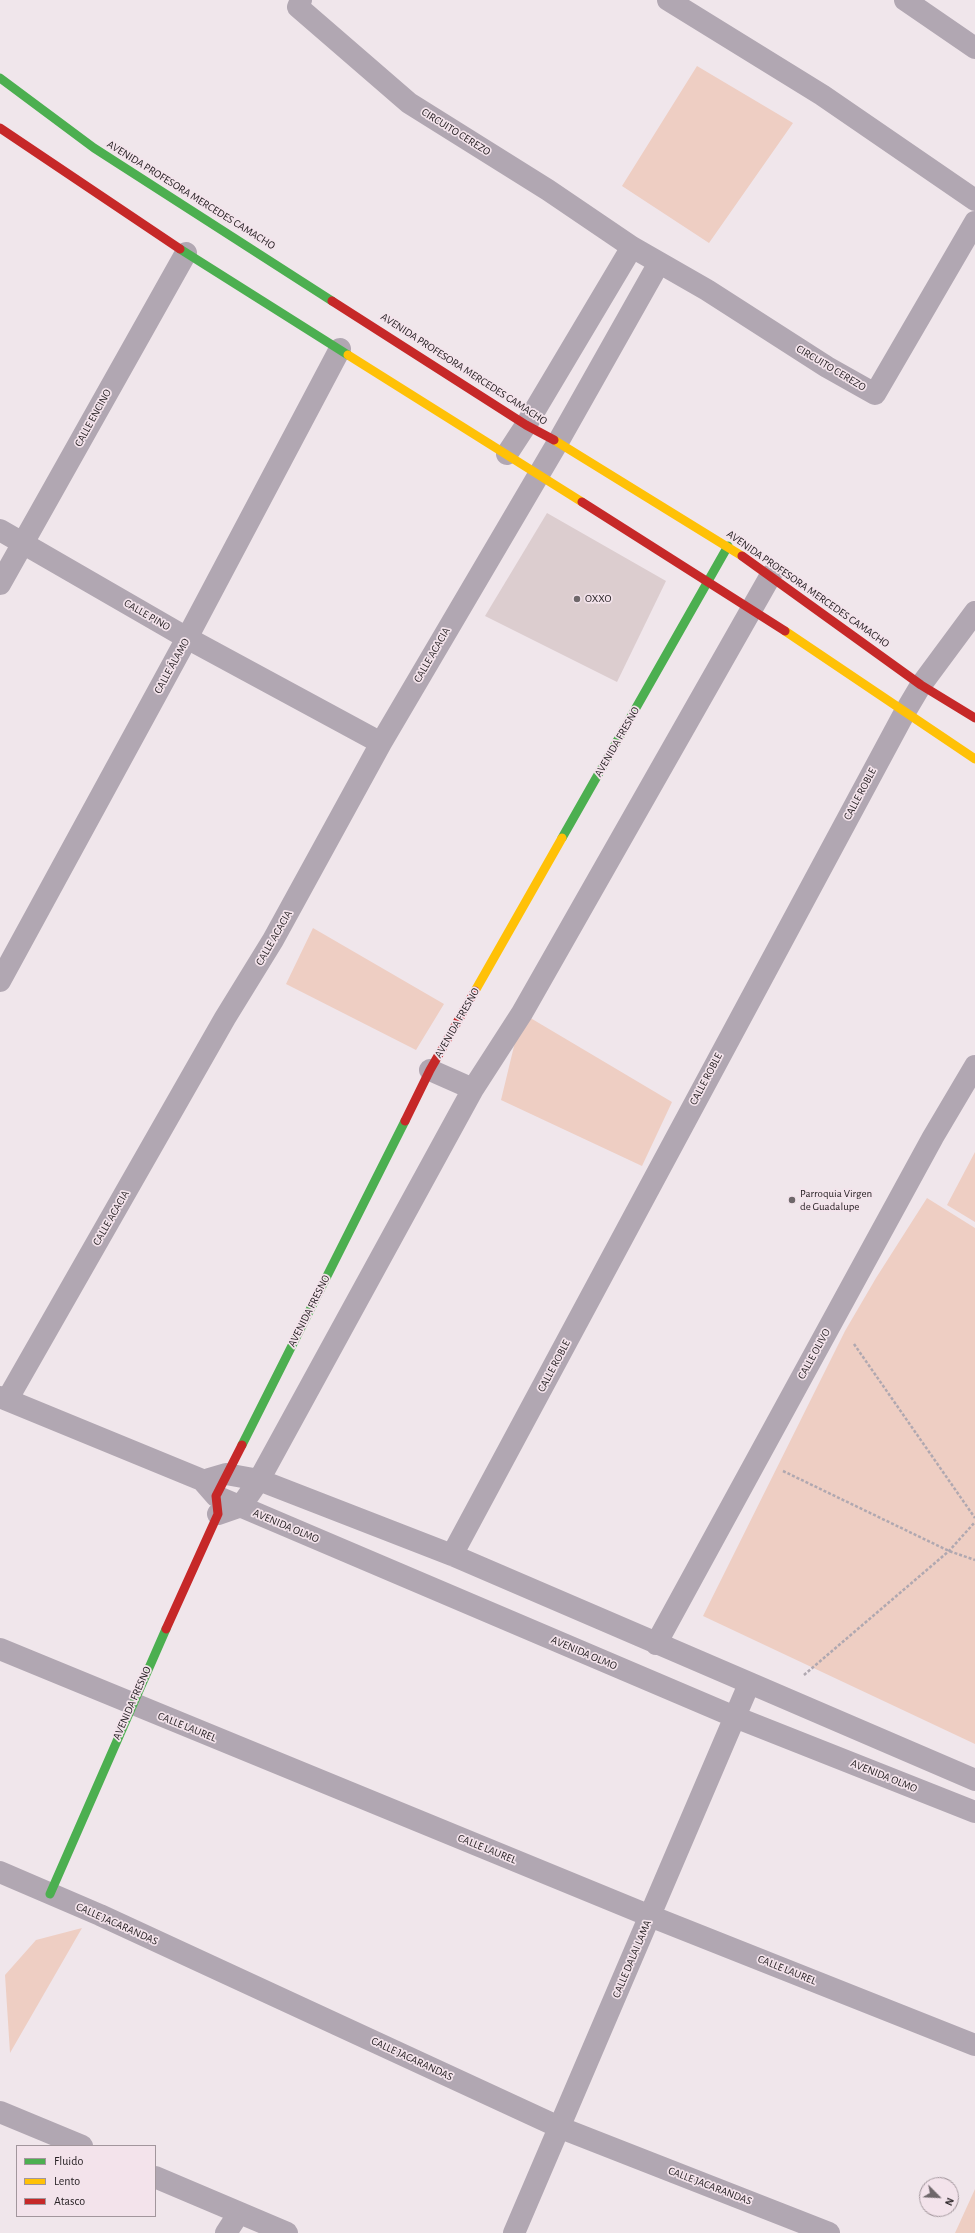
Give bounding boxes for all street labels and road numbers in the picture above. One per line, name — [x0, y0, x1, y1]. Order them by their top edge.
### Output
street label: CIRCUITO CEREZO — [419, 105, 493, 159]
street label: AVENIDA PROFESORA MERCEDES CAMACHO — [104, 138, 278, 252]
street label: AVENIDA PROFESORA MERCEDES CAMACHO — [378, 310, 550, 428]
street label: CIRCUITO CEREZO — [794, 342, 868, 394]
street label: CALLE ENCINO — [72, 387, 114, 449]
street label: AVENIDA PROFESORA MERCEDES CAMACHO — [724, 527, 892, 651]
street label: CALLE PINO — [121, 596, 173, 634]
street label: CALLE ACACIA — [411, 625, 453, 685]
street label: CALLE ÁLAMO — [151, 636, 193, 696]
street label: AVENIDA FRESNO — [592, 705, 642, 779]
street label: CALLE ROBLE — [841, 766, 879, 822]
street label: CALLE ACACIA — [253, 908, 295, 968]
street label: AVENIDA FRESNO — [432, 986, 482, 1060]
street label: CALLE ROBLE — [687, 1051, 725, 1107]
street label: CALLE ACACIA — [90, 1188, 132, 1248]
street label: AVENIDA FRESNO — [285, 1273, 333, 1349]
street label: CALLE OLIVO — [795, 1326, 833, 1382]
street label: CALLE ROBLE — [535, 1338, 573, 1394]
street label: AVENIDA OLMO — [251, 1506, 321, 1546]
street label: AVENIDA OLMO — [549, 1633, 619, 1673]
street label: AVENIDA FRESNO — [110, 1664, 154, 1742]
street label: CALLE LAUREL — [156, 1709, 218, 1745]
street label: AVENIDA OLMO — [849, 1757, 919, 1795]
street label: CALLE LAUREL — [456, 1831, 518, 1867]
street label: CALLE JACARANDAS — [74, 1900, 160, 1948]
street label: CALLE DALAI LAMA — [610, 1918, 654, 2000]
street label: CALLE LAUREL — [756, 1952, 818, 1988]
street label: CALLE JACARANDAS — [369, 2034, 455, 2084]
street label: CALLE JACARANDAS — [666, 2164, 754, 2208]

